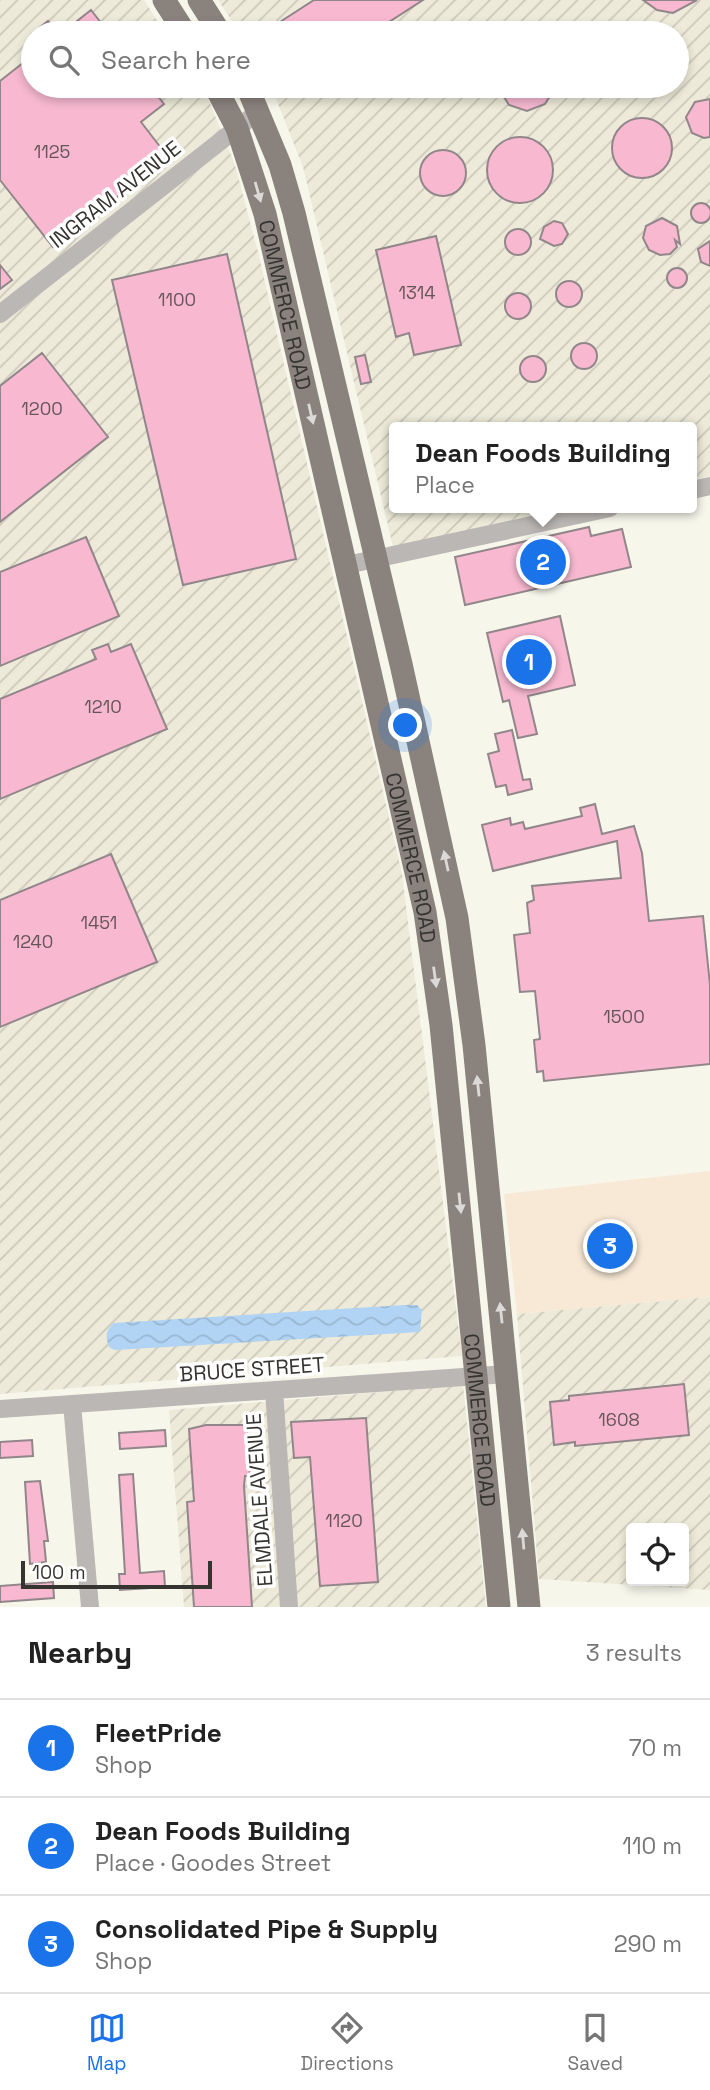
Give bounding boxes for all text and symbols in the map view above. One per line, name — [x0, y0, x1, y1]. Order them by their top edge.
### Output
search box — [21, 21, 689, 98]
icon: search — [45, 41, 83, 79]
text: Search here — [101, 43, 251, 77]
street label: INGRAM AVENUE — [44, 134, 186, 254]
house number: 1125 — [34, 140, 70, 163]
one-way arrow — [254, 182, 264, 203]
street label: COMMERCE ROAD — [253, 217, 318, 393]
house number: 1314 — [399, 281, 435, 304]
house number: 1100 — [158, 288, 196, 311]
house number: 1200 — [21, 397, 63, 420]
one-way arrow — [306, 403, 317, 425]
popup — [389, 422, 697, 513]
text: Dean Foods Building — [415, 436, 671, 470]
text: Place — [415, 470, 475, 500]
pin: 2 — [520, 536, 566, 588]
pin: 1 — [506, 636, 552, 688]
house number: 1210 — [84, 695, 122, 718]
your location — [388, 708, 422, 742]
street label: COMMERCE ROAD — [380, 770, 443, 945]
one-way arrow — [441, 850, 452, 872]
house number: 1451 — [81, 911, 117, 934]
house number: 1240 — [13, 930, 53, 953]
one-way arrow — [430, 966, 441, 988]
house number: 1500 — [603, 1005, 645, 1028]
one-way arrow — [472, 1075, 483, 1097]
one-way arrow — [454, 1193, 465, 1215]
pin: 3 — [587, 1220, 633, 1272]
one-way arrow — [495, 1301, 506, 1323]
street label: COMMERCE ROAD — [458, 1332, 502, 1508]
street label: BRUCE STREET — [178, 1350, 326, 1388]
house number: 1608 — [598, 1408, 640, 1431]
street label: ELMDALE AVENUE — [239, 1413, 279, 1587]
house number: 1120 — [325, 1509, 363, 1532]
map controls — [626, 1523, 689, 1586]
button: locate — [626, 1523, 689, 1586]
one-way arrow — [517, 1528, 528, 1550]
scale bar — [21, 1558, 212, 1590]
text: 100 m — [32, 1560, 86, 1585]
text: Nearby — [28, 1633, 132, 1672]
text: 3 results — [586, 1638, 682, 1668]
text: FleetPride — [95, 1716, 222, 1750]
text: 1 — [46, 1733, 56, 1763]
text: 70 m — [629, 1733, 682, 1763]
text: Shop — [95, 1750, 152, 1780]
text: Dean Foods Building — [95, 1814, 351, 1848]
text: 2 — [44, 1831, 58, 1861]
text: 110 m — [622, 1831, 682, 1861]
text: Place · Goodes Street — [95, 1848, 331, 1878]
text: Consolidated Pipe & Supply — [95, 1912, 438, 1946]
text: 3 — [44, 1929, 58, 1959]
text: 290 m — [614, 1929, 682, 1959]
text: Shop — [95, 1946, 152, 1976]
tab: Map — [87, 2009, 127, 2076]
tab: Directions — [301, 2009, 394, 2076]
tab: Saved — [568, 2009, 623, 2076]

